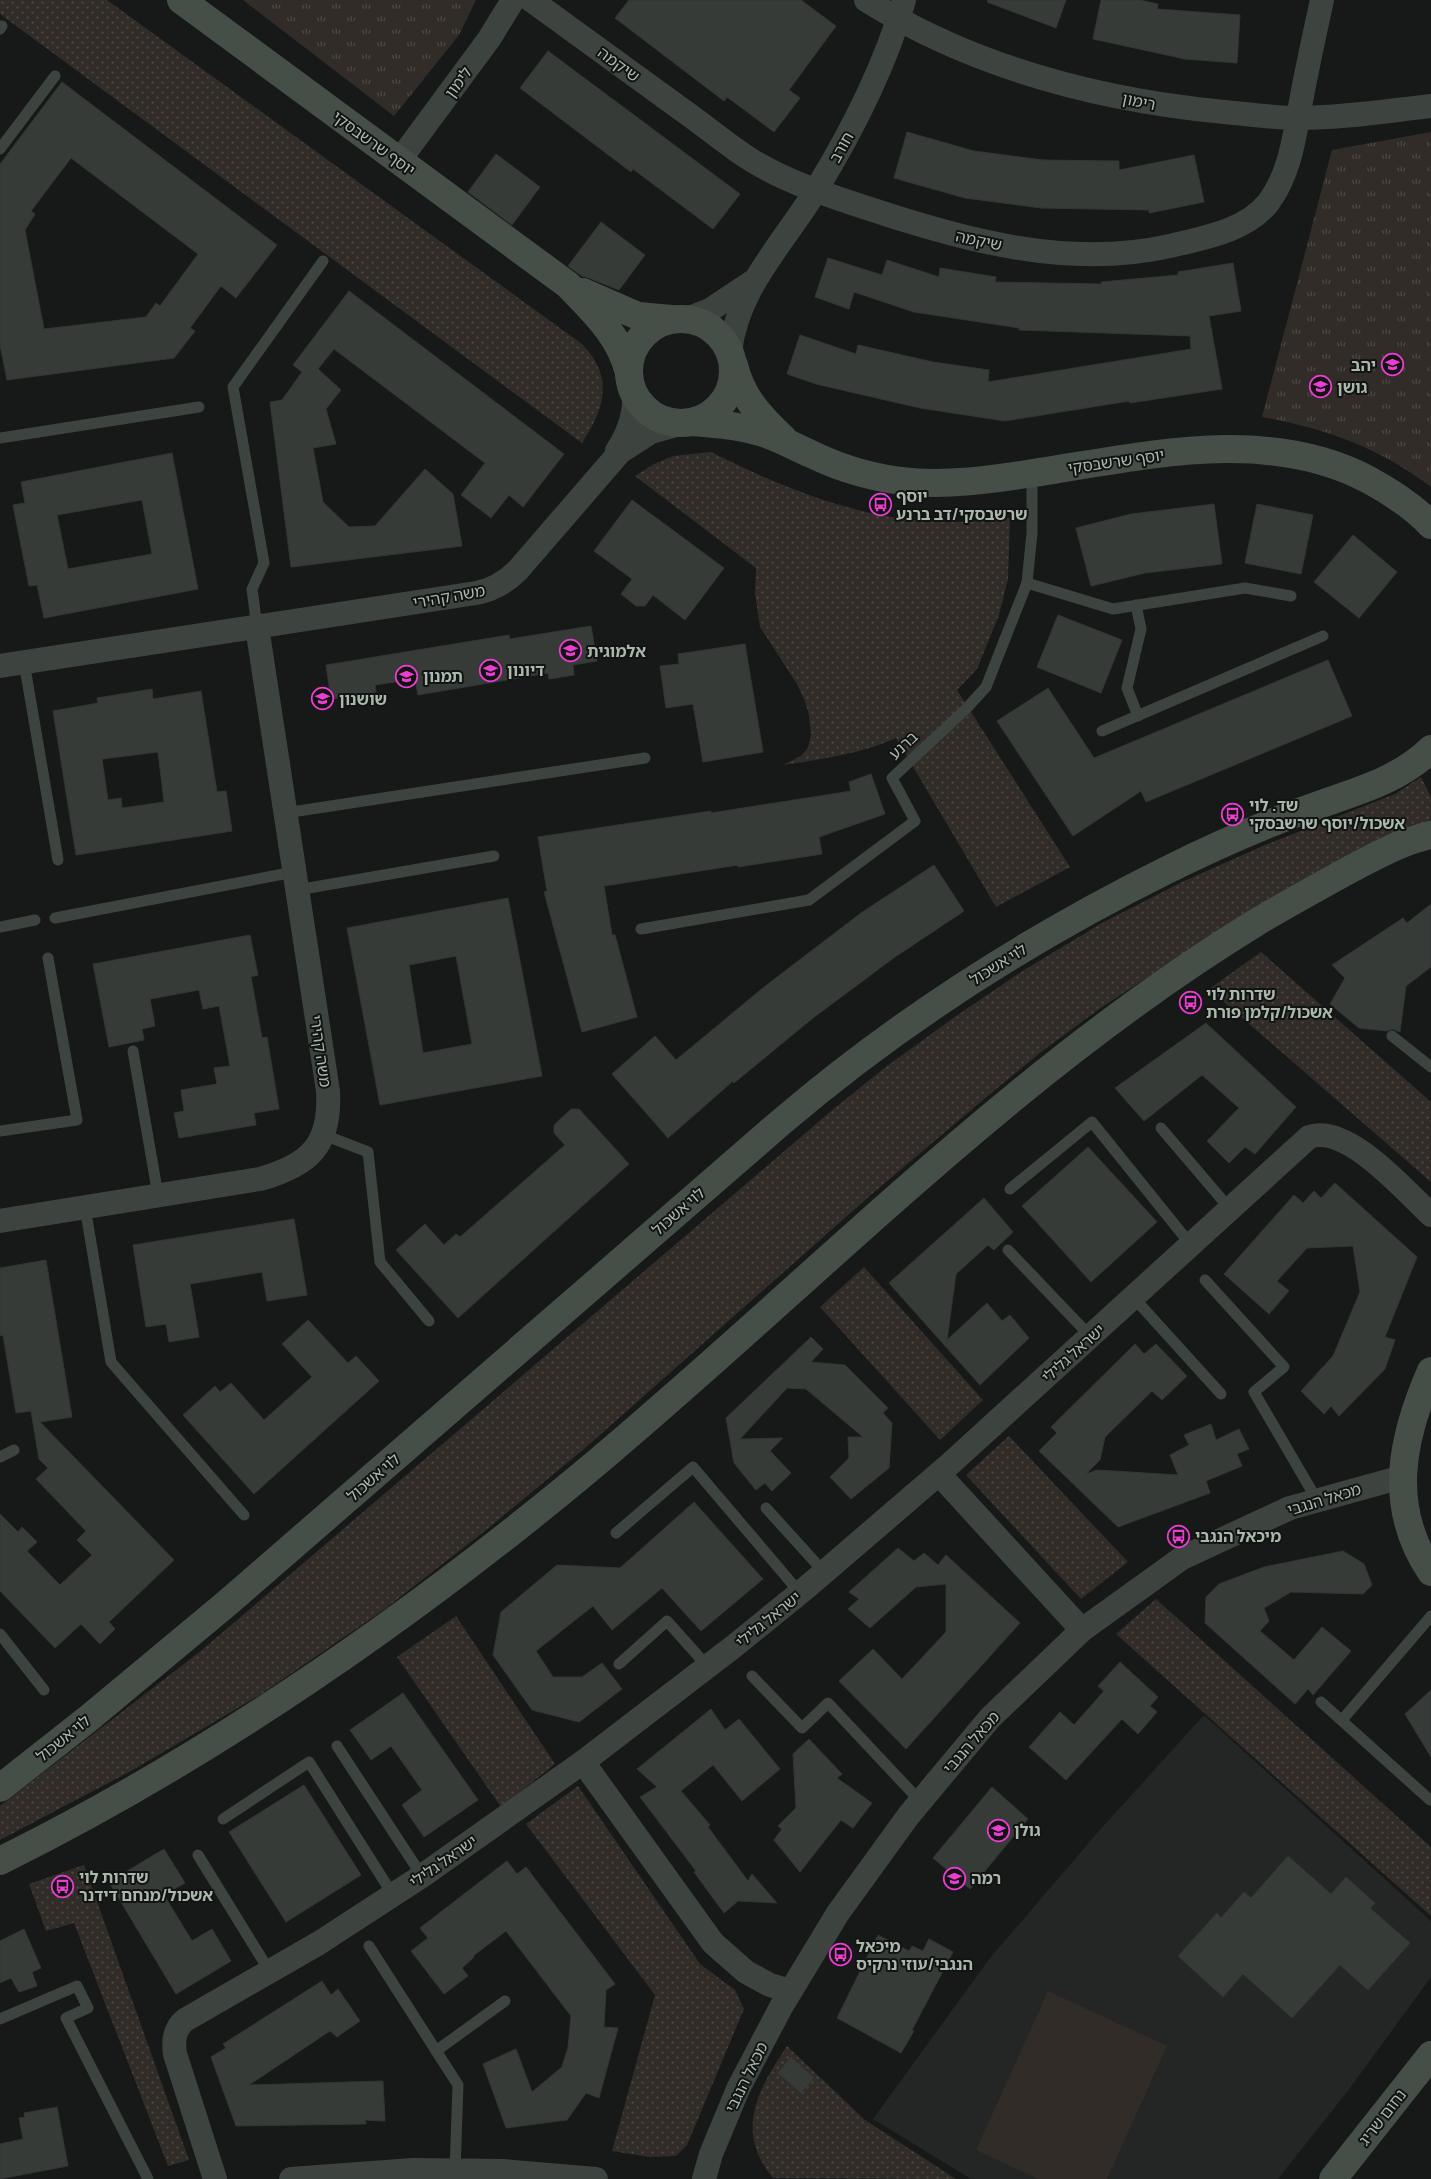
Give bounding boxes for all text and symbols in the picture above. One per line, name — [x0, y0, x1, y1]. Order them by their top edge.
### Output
street label: שיקמה — [594, 41, 644, 87]
street label: לימון — [439, 62, 477, 102]
street label: רימון — [1120, 87, 1158, 115]
street label: יוסף שרשבסקי — [328, 106, 420, 180]
street label: חורב — [824, 128, 858, 166]
street label: שיקמה — [954, 224, 1004, 256]
school or university icon: יהב — [1380, 353, 1404, 377]
place label: יהב — [1351, 354, 1376, 376]
school or university icon: גושן — [1309, 375, 1333, 399]
place label: גושן — [1337, 376, 1368, 398]
street label: יוסף שרשבסקי — [1066, 443, 1166, 479]
place label: יוסף שרשבסקי/דב ברנע — [896, 485, 1028, 525]
bus stop icon: יוסף שרשבסקי/דב ברנע — [868, 493, 892, 517]
street label: משה קהירי — [411, 579, 487, 613]
school or university icon: אלמוגית — [559, 639, 583, 663]
place label: אלמוגית — [587, 640, 646, 662]
school or university icon: דיונון — [479, 658, 503, 682]
place label: דיונון — [507, 659, 544, 681]
school or university icon: תמנון — [395, 664, 419, 688]
place label: תמנון — [423, 665, 463, 687]
school or university icon: שושנון — [311, 687, 335, 711]
place label: שושנון — [339, 688, 387, 710]
street label: ברנע — [884, 726, 922, 764]
place label: שד. לוי אשכול/יוסף שרשבסקי — [1249, 794, 1405, 834]
bus stop icon: שד. לוי אשכול/יוסף שרשבסקי — [1221, 802, 1245, 826]
street label: לוי אשכול — [965, 938, 1031, 990]
place label: שדרות לוי אשכול/קלמן פורת — [1206, 983, 1333, 1023]
bus stop icon: שדרות לוי אשכול/קלמן פורת — [1178, 991, 1202, 1015]
street label: משה קהירי — [305, 1013, 337, 1089]
street label: לוי אשכול — [647, 1182, 709, 1240]
street label: ישראל גלילי — [1037, 1319, 1109, 1387]
street label: לוי אשכול — [342, 1448, 404, 1506]
street label: מכאל הנגבי — [1284, 1477, 1364, 1521]
bus stop icon: מיכאל הנגבי — [1167, 1524, 1191, 1548]
place label: מיכאל הנגבי — [1195, 1525, 1281, 1547]
street label: ישראל גלילי — [731, 1586, 805, 1652]
street label: מכאל הנגבי — [938, 1706, 1004, 1778]
street label: לוי אשכול — [31, 1709, 95, 1767]
school or university icon: גולן — [986, 1818, 1010, 1842]
place label: גולן — [1014, 1819, 1041, 1841]
street label: ישראל גלילי — [405, 1830, 481, 1892]
place label: שדרות לוי אשכול/מנחם דידנר — [79, 1866, 213, 1906]
school or university icon: רמה — [943, 1866, 967, 1890]
place label: רמה — [971, 1867, 1001, 1889]
bus stop icon: שדרות לוי אשכול/מנחם דידנר — [51, 1874, 75, 1898]
place label: מיכאל הנגבי/עוזי נרקיס — [856, 1935, 973, 1975]
bus stop icon: מיכאל הנגבי/עוזי נרקיס — [828, 1943, 852, 1967]
street label: מכאל הנגבי — [719, 2038, 773, 2116]
street label: נחום שריג — [1353, 2084, 1411, 2150]

